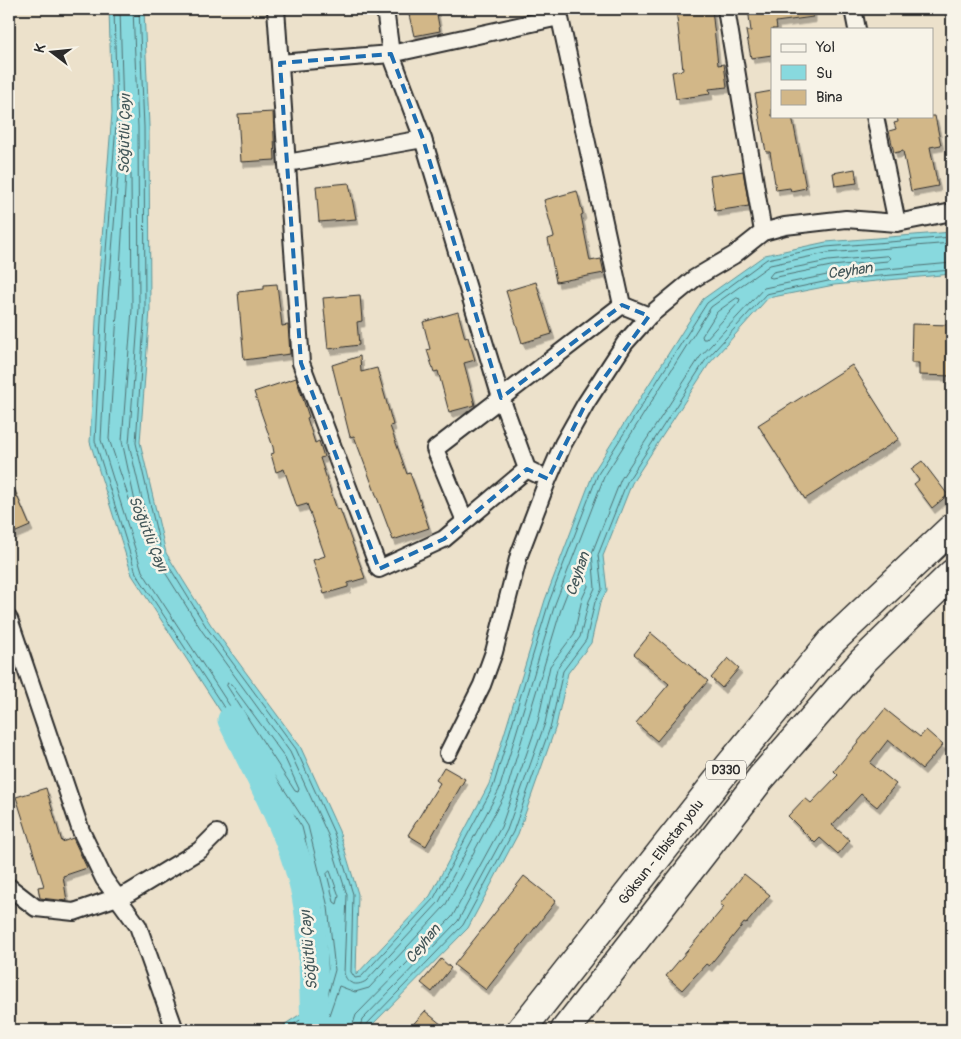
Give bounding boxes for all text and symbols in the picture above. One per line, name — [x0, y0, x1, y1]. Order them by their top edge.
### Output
north arrow — [28, 28, 78, 78]
legend — [771, 28, 934, 118]
text: Yol — [815, 38, 835, 57]
text: K — [31, 42, 49, 55]
text: Su — [816, 64, 832, 83]
text: Bina — [816, 88, 843, 107]
water label: Söğütlü Çayı — [115, 93, 135, 174]
water label: Ceyhan — [826, 258, 875, 284]
water label: Söğütlü Çayı — [124, 493, 172, 576]
water label: Ceyhan — [562, 548, 595, 598]
road number: D330 — [706, 760, 746, 780]
street label: Göksun - Elbistan yolu — [615, 796, 707, 908]
water label: Söğütlü Çayı — [296, 908, 322, 991]
water label: Ceyhan — [401, 919, 446, 967]

